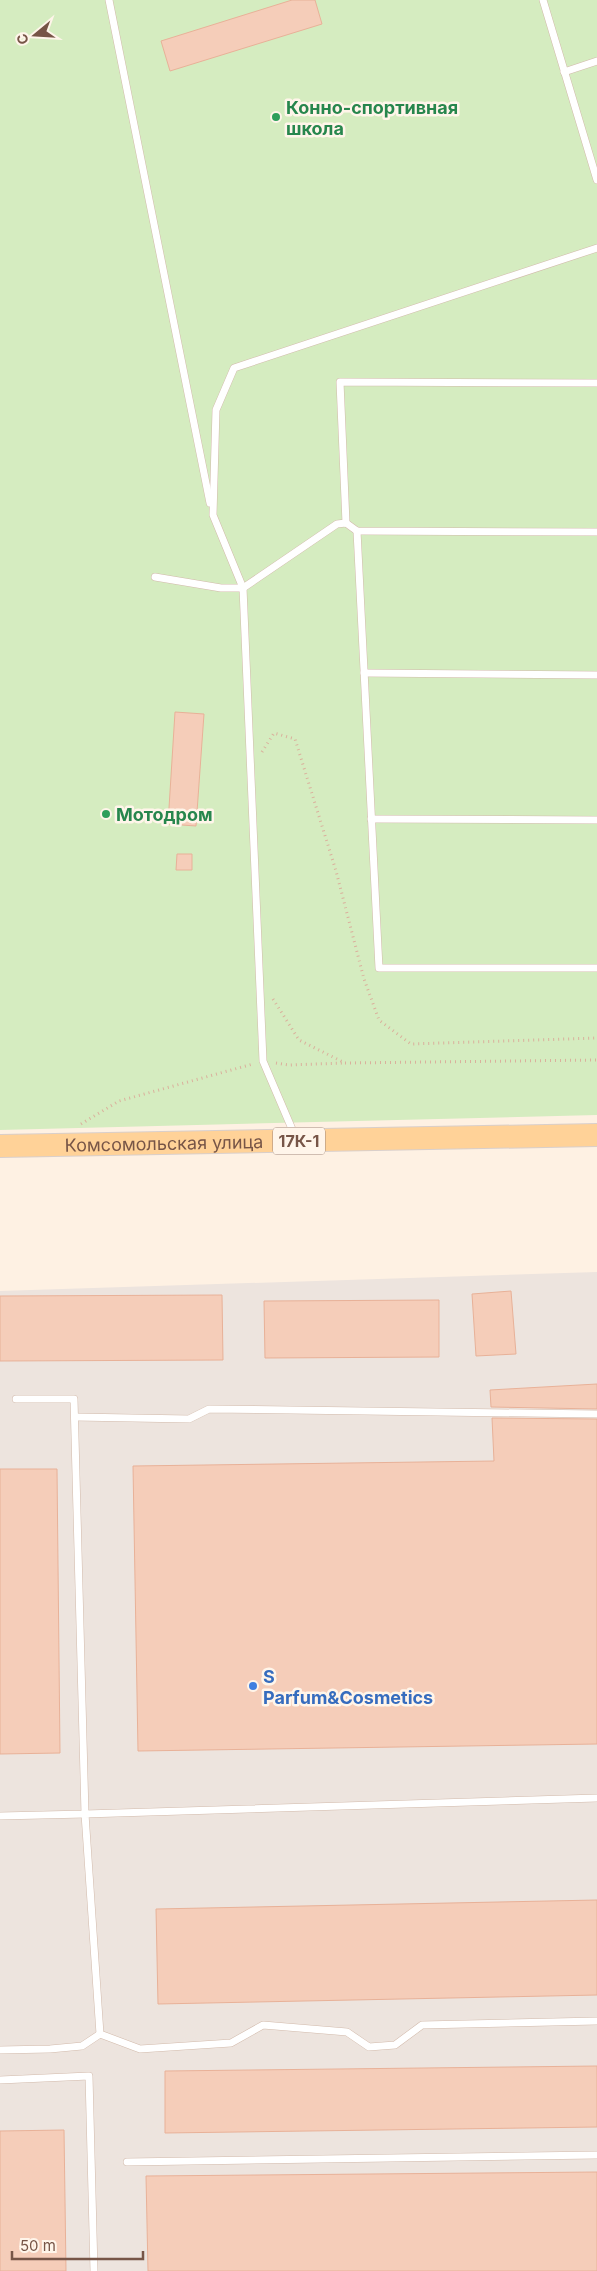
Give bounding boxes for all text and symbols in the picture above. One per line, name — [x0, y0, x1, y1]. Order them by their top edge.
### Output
north arrow — [10, 10, 60, 60]
text: С — [12, 32, 32, 47]
place label: Конно-спортивная школа — [286, 97, 458, 139]
marker: Конно-спортивная школа — [270, 111, 282, 123]
place label: Мотодром — [116, 804, 213, 825]
marker: Мотодром — [100, 808, 112, 820]
road number: 17К-1 — [273, 1128, 325, 1154]
street label: Комсомольская улица — [64, 1131, 263, 1155]
place label: S Parfum&Cosmetics — [263, 1666, 433, 1708]
marker: S Parfum&Cosmetics — [247, 1680, 259, 1692]
scale bar — [12, 2228, 144, 2260]
text: 50 m — [20, 2236, 56, 2255]

